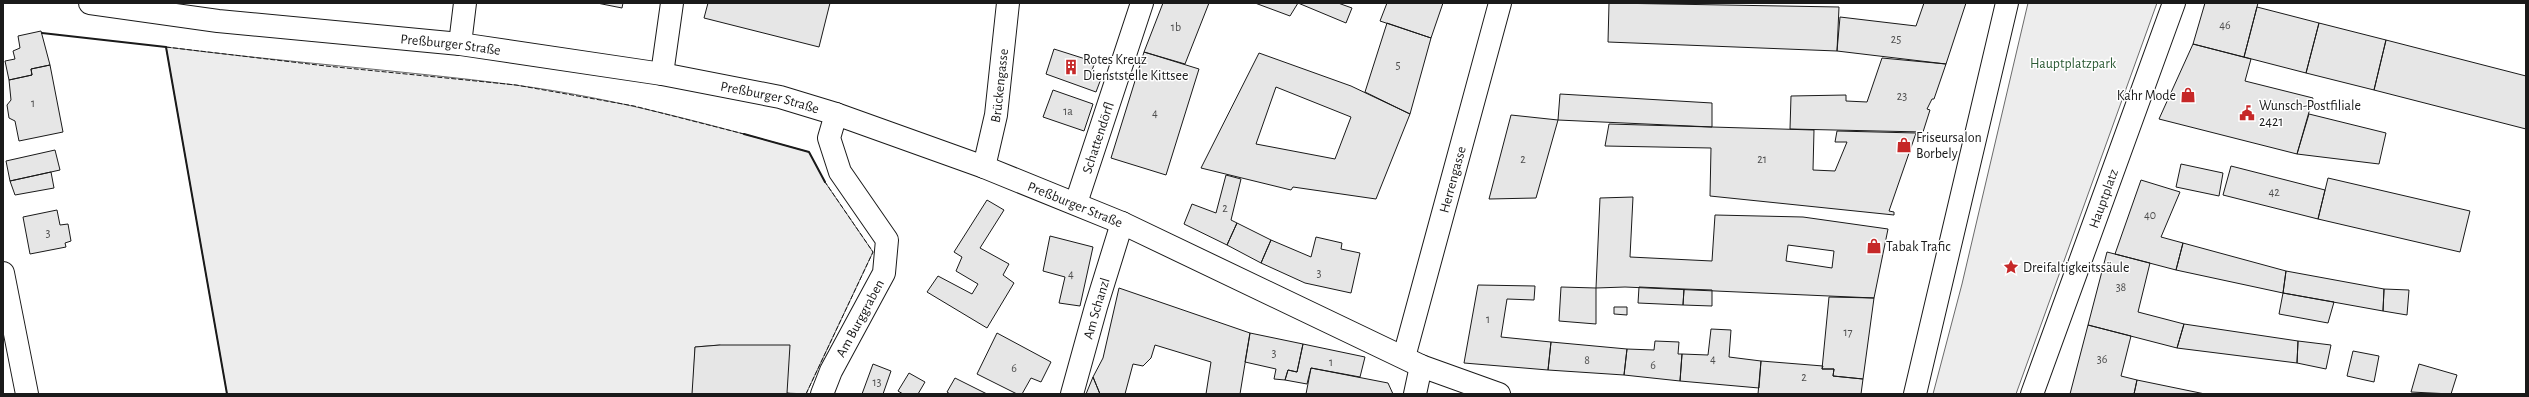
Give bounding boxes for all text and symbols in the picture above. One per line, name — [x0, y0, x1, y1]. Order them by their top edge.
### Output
house number: 46 — [2219, 19, 2231, 31]
house number: 1b — [1171, 21, 1181, 33]
street label: Preßburger Straße — [400, 32, 502, 58]
house number: 25 — [1891, 33, 1901, 45]
street label: Brückengasse — [988, 48, 1011, 124]
place label: Rotes Kreuz Dienststelle Kittsee — [1083, 53, 1188, 83]
park label: Hauptplatzpark — [2030, 57, 2117, 71]
building icon: Rotes Kreuz Dienststelle Kittsee — [1062, 58, 1080, 76]
house number: 5 — [1395, 59, 1401, 71]
street label: Preßburger Straße — [719, 80, 821, 116]
shop icon: Kahr Mode — [2179, 86, 2197, 104]
place label: Kahr Mode — [2117, 89, 2176, 103]
house number: 23 — [1897, 90, 1907, 102]
house number: 1 — [31, 97, 35, 109]
place label: Wunsch-Postfiliale 2421 — [2259, 99, 2361, 129]
street label: Schattendörfl — [1080, 100, 1117, 175]
public building icon: Wunsch-Postfiliale 2421 — [2238, 104, 2256, 122]
house number: 1a — [1063, 105, 1073, 117]
house number: 4 — [1152, 107, 1158, 119]
place label: Friseursalon Borbely — [1916, 131, 1982, 161]
shop icon: Friseursalon Borbely — [1895, 136, 1913, 154]
street label: Herrengasse — [1437, 145, 1469, 215]
house number: 2 — [1520, 153, 1526, 165]
house number: 21 — [1757, 153, 1767, 165]
street label: Hauptplatz — [2087, 167, 2121, 230]
street label: Preßburger Straße — [1025, 179, 1124, 230]
house number: 42 — [2268, 186, 2280, 198]
house number: 2 — [1222, 202, 1228, 214]
house number: 40 — [2144, 209, 2156, 221]
house number: 3 — [46, 227, 51, 239]
shop icon: Tabak Trafic — [1865, 237, 1883, 255]
place label: Tabak Trafic — [1886, 240, 1951, 254]
place icon: Dreifaltigkeitssäule — [2002, 258, 2020, 276]
place label: Dreifaltigkeitssäule — [2023, 261, 2129, 275]
house number: 3 — [1317, 267, 1322, 279]
house number: 4 — [1068, 268, 1074, 280]
street label: Am Schanzl — [1081, 276, 1113, 341]
street label: Am Burggraben — [834, 277, 887, 360]
house number: 38 — [2116, 281, 2127, 293]
house number: 1 — [1486, 313, 1490, 325]
house number: 17 — [1843, 326, 1853, 338]
house number: 3 — [1272, 347, 1277, 359]
house number: 4 — [1710, 353, 1716, 365]
house number: 36 — [2097, 353, 2108, 365]
house number: 8 — [1584, 354, 1590, 366]
house number: 1 — [1329, 356, 1333, 368]
house number: 6 — [1650, 359, 1656, 371]
house number: 6 — [1011, 362, 1017, 374]
house number: 2 — [1801, 371, 1807, 383]
house number: 13 — [872, 376, 882, 388]

